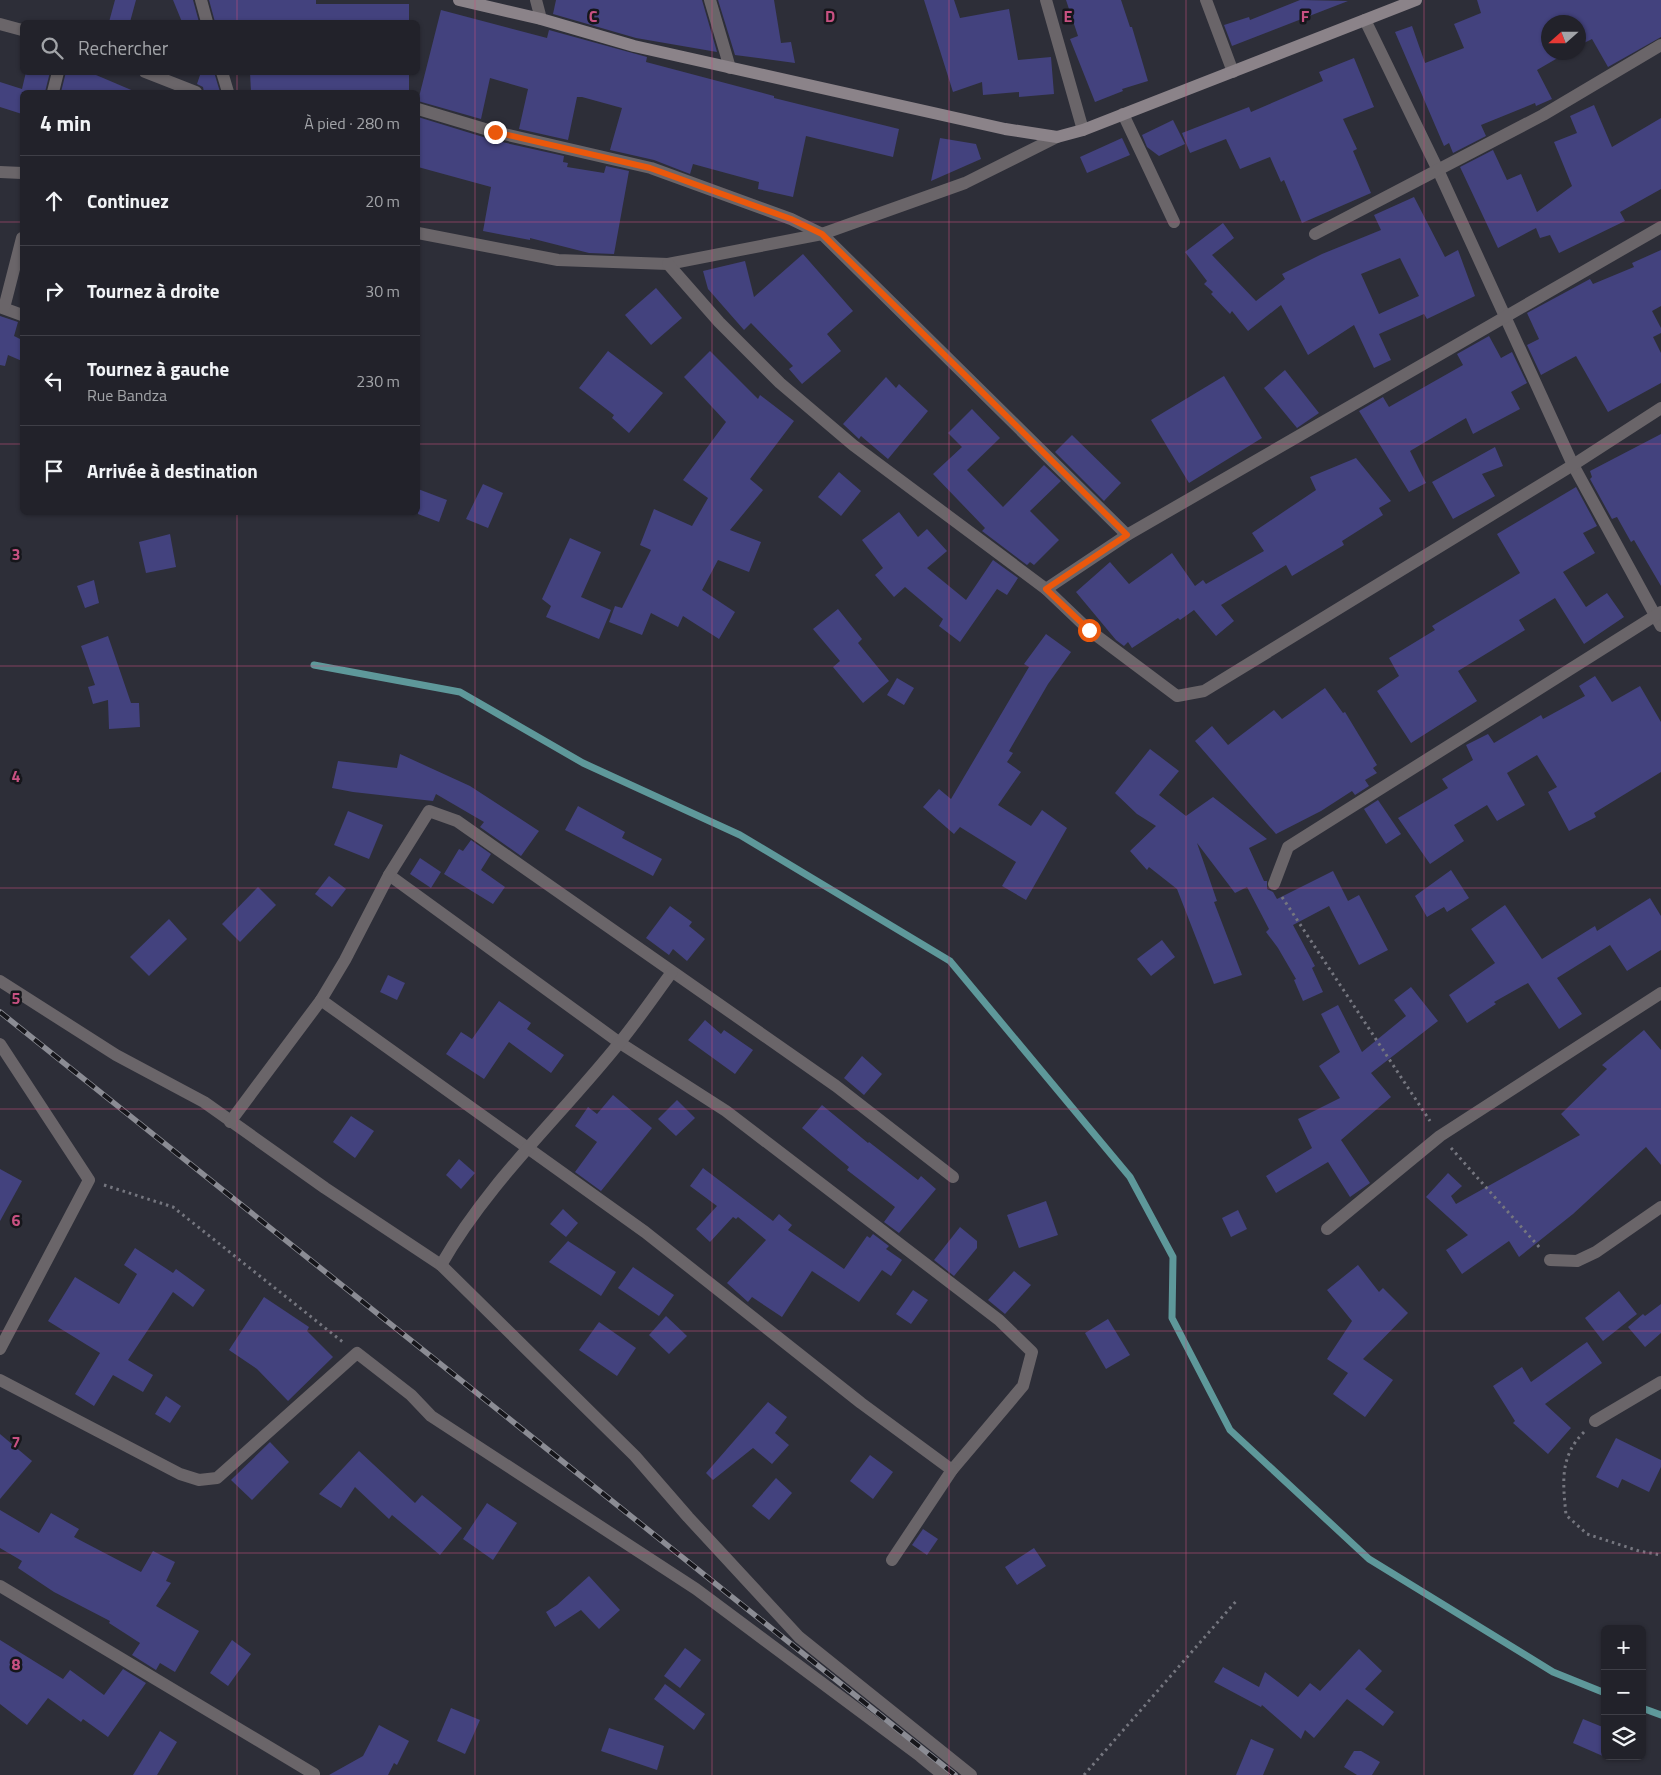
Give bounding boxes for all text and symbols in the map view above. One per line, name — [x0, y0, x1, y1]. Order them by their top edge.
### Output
text: C — [589, 4, 598, 28]
text: D — [825, 4, 835, 28]
text: E — [1064, 4, 1073, 28]
text: F — [1301, 4, 1310, 28]
north arrow — [1541, 15, 1586, 60]
search box — [20, 20, 420, 75]
text: Rechercher — [78, 33, 168, 62]
icon: search — [38, 34, 66, 62]
text: 4 min — [40, 107, 91, 139]
text: À pied · 280 m — [304, 111, 400, 135]
route end — [484, 121, 507, 144]
text: Continuez — [87, 186, 169, 215]
icon: ahead — [40, 187, 68, 215]
text: 20 m — [365, 189, 400, 213]
text: Tournez à droite — [87, 276, 219, 305]
icon: right — [40, 277, 68, 305]
text: 30 m — [365, 279, 400, 303]
text: Tournez à gauche — [87, 354, 229, 383]
icon: left — [40, 367, 68, 395]
text: 230 m — [356, 369, 400, 393]
text: Rue Bandza — [87, 383, 167, 407]
text: Arrivée à destination — [87, 456, 258, 485]
icon: arrive — [40, 457, 68, 485]
text: 3 — [12, 542, 20, 566]
route start — [1078, 619, 1101, 642]
text: 4 — [12, 764, 21, 788]
text: 5 — [12, 986, 21, 1010]
text: 6 — [12, 1208, 21, 1232]
text: 7 — [12, 1430, 20, 1454]
map controls — [1601, 1625, 1646, 1760]
button: + — [1601, 1625, 1646, 1670]
text: 8 — [12, 1652, 21, 1676]
button: − — [1601, 1670, 1646, 1715]
button: layers — [1601, 1715, 1646, 1760]

